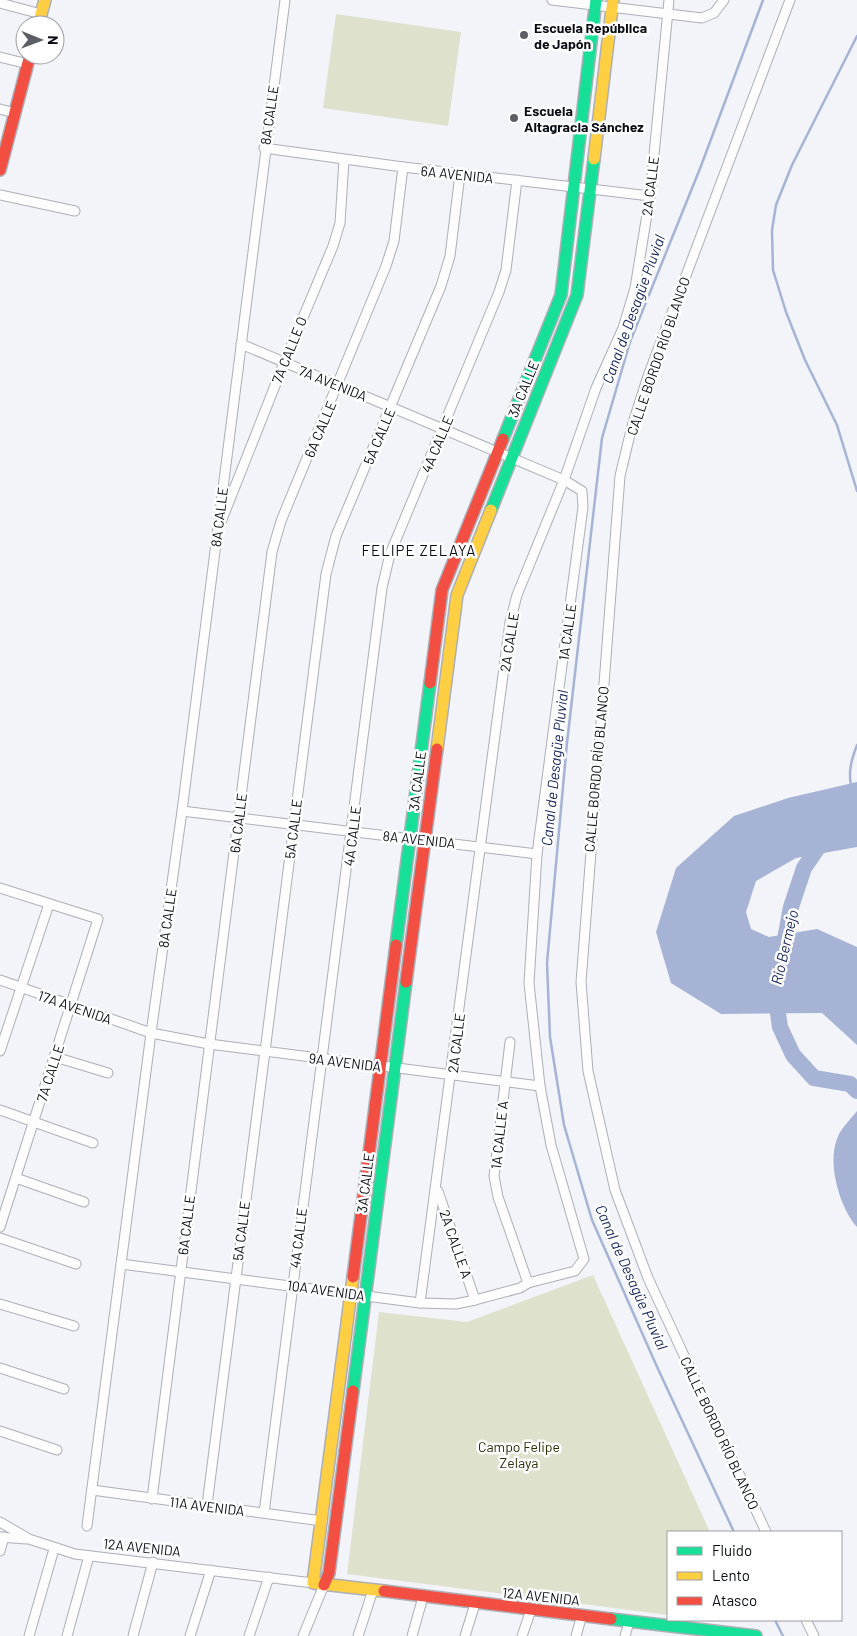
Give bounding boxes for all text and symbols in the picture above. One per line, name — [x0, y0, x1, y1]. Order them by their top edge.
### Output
north arrow — [15, 15, 65, 65]
place label: Escuela República de Japón — [534, 19, 647, 52]
marker: Escuela República de Japón — [518, 29, 530, 41]
text: N — [45, 35, 62, 45]
street label: 8A CALLE — [256, 84, 282, 146]
place label: Escuela Altagracia Sánchez — [524, 102, 644, 135]
marker: Escuela Altagracia Sánchez — [508, 112, 520, 124]
street label: 2A CALLE — [638, 155, 662, 217]
street label: 6A AVENIDA — [420, 162, 495, 186]
water label: Canal de Desagüe Pluvial — [598, 232, 668, 386]
street label: CALLE BORDO RÍO BLANCO — [623, 275, 693, 437]
street label: 7A CALLE O — [268, 314, 310, 386]
street label: 3A CALLE — [504, 358, 542, 420]
street label: 7A AVENIDA — [296, 362, 370, 405]
street label: 6A CALLE — [300, 398, 340, 460]
street label: 5A CALLE — [359, 405, 399, 467]
street label: 4A CALLE — [417, 413, 457, 475]
street label: 8A CALLE — [207, 486, 231, 548]
district label: FELIPE ZELAYA — [362, 541, 476, 559]
street label: 1A CALLE — [555, 602, 579, 662]
street label: 2A CALLE — [496, 611, 522, 673]
street label: CALLE BORDO RÍO BLANCO — [580, 685, 612, 853]
water label: Canal de Desagüe Pluvial — [537, 688, 571, 847]
street label: 3A CALLE — [405, 750, 429, 812]
street label: 6A CALLE — [226, 792, 250, 854]
street label: 5A CALLE — [281, 798, 305, 860]
street label: 4A CALLE — [340, 805, 364, 867]
street label: 8A AVENIDA — [382, 827, 457, 851]
street label: 8A CALLE — [154, 887, 180, 949]
water label: Río Bermejo — [767, 908, 801, 986]
street label: 17A AVENIDA — [36, 986, 115, 1028]
street label: 2A CALLE — [444, 1012, 468, 1074]
street label: 7A CALLE — [33, 1042, 67, 1104]
street label: 9A AVENIDA — [308, 1049, 383, 1075]
street label: 1A CALLE A — [487, 1099, 511, 1170]
street label: 3A CALLE — [353, 1152, 377, 1214]
street label: 6A CALLE — [174, 1194, 198, 1256]
street label: 5A CALLE — [229, 1200, 253, 1262]
water label: Canal de Desagüe Pluvial — [592, 1202, 672, 1353]
street label: 4A CALLE — [286, 1207, 310, 1269]
street label: 2A CALLE A — [436, 1207, 476, 1281]
street label: 10A AVENIDA — [286, 1276, 366, 1304]
street label: CALLE BORDO RÍO BLANCO — [677, 1354, 763, 1512]
park label: Campo Felipe Zelaya — [478, 1438, 560, 1471]
street label: 11A AVENIDA — [169, 1493, 246, 1519]
legend — [667, 1531, 842, 1621]
street label: 12A AVENIDA — [102, 1534, 182, 1560]
text: Fluido — [712, 1541, 752, 1559]
text: Lento — [712, 1566, 750, 1584]
street label: 12A AVENIDA — [501, 1583, 581, 1609]
text: Atasco — [712, 1591, 757, 1609]

